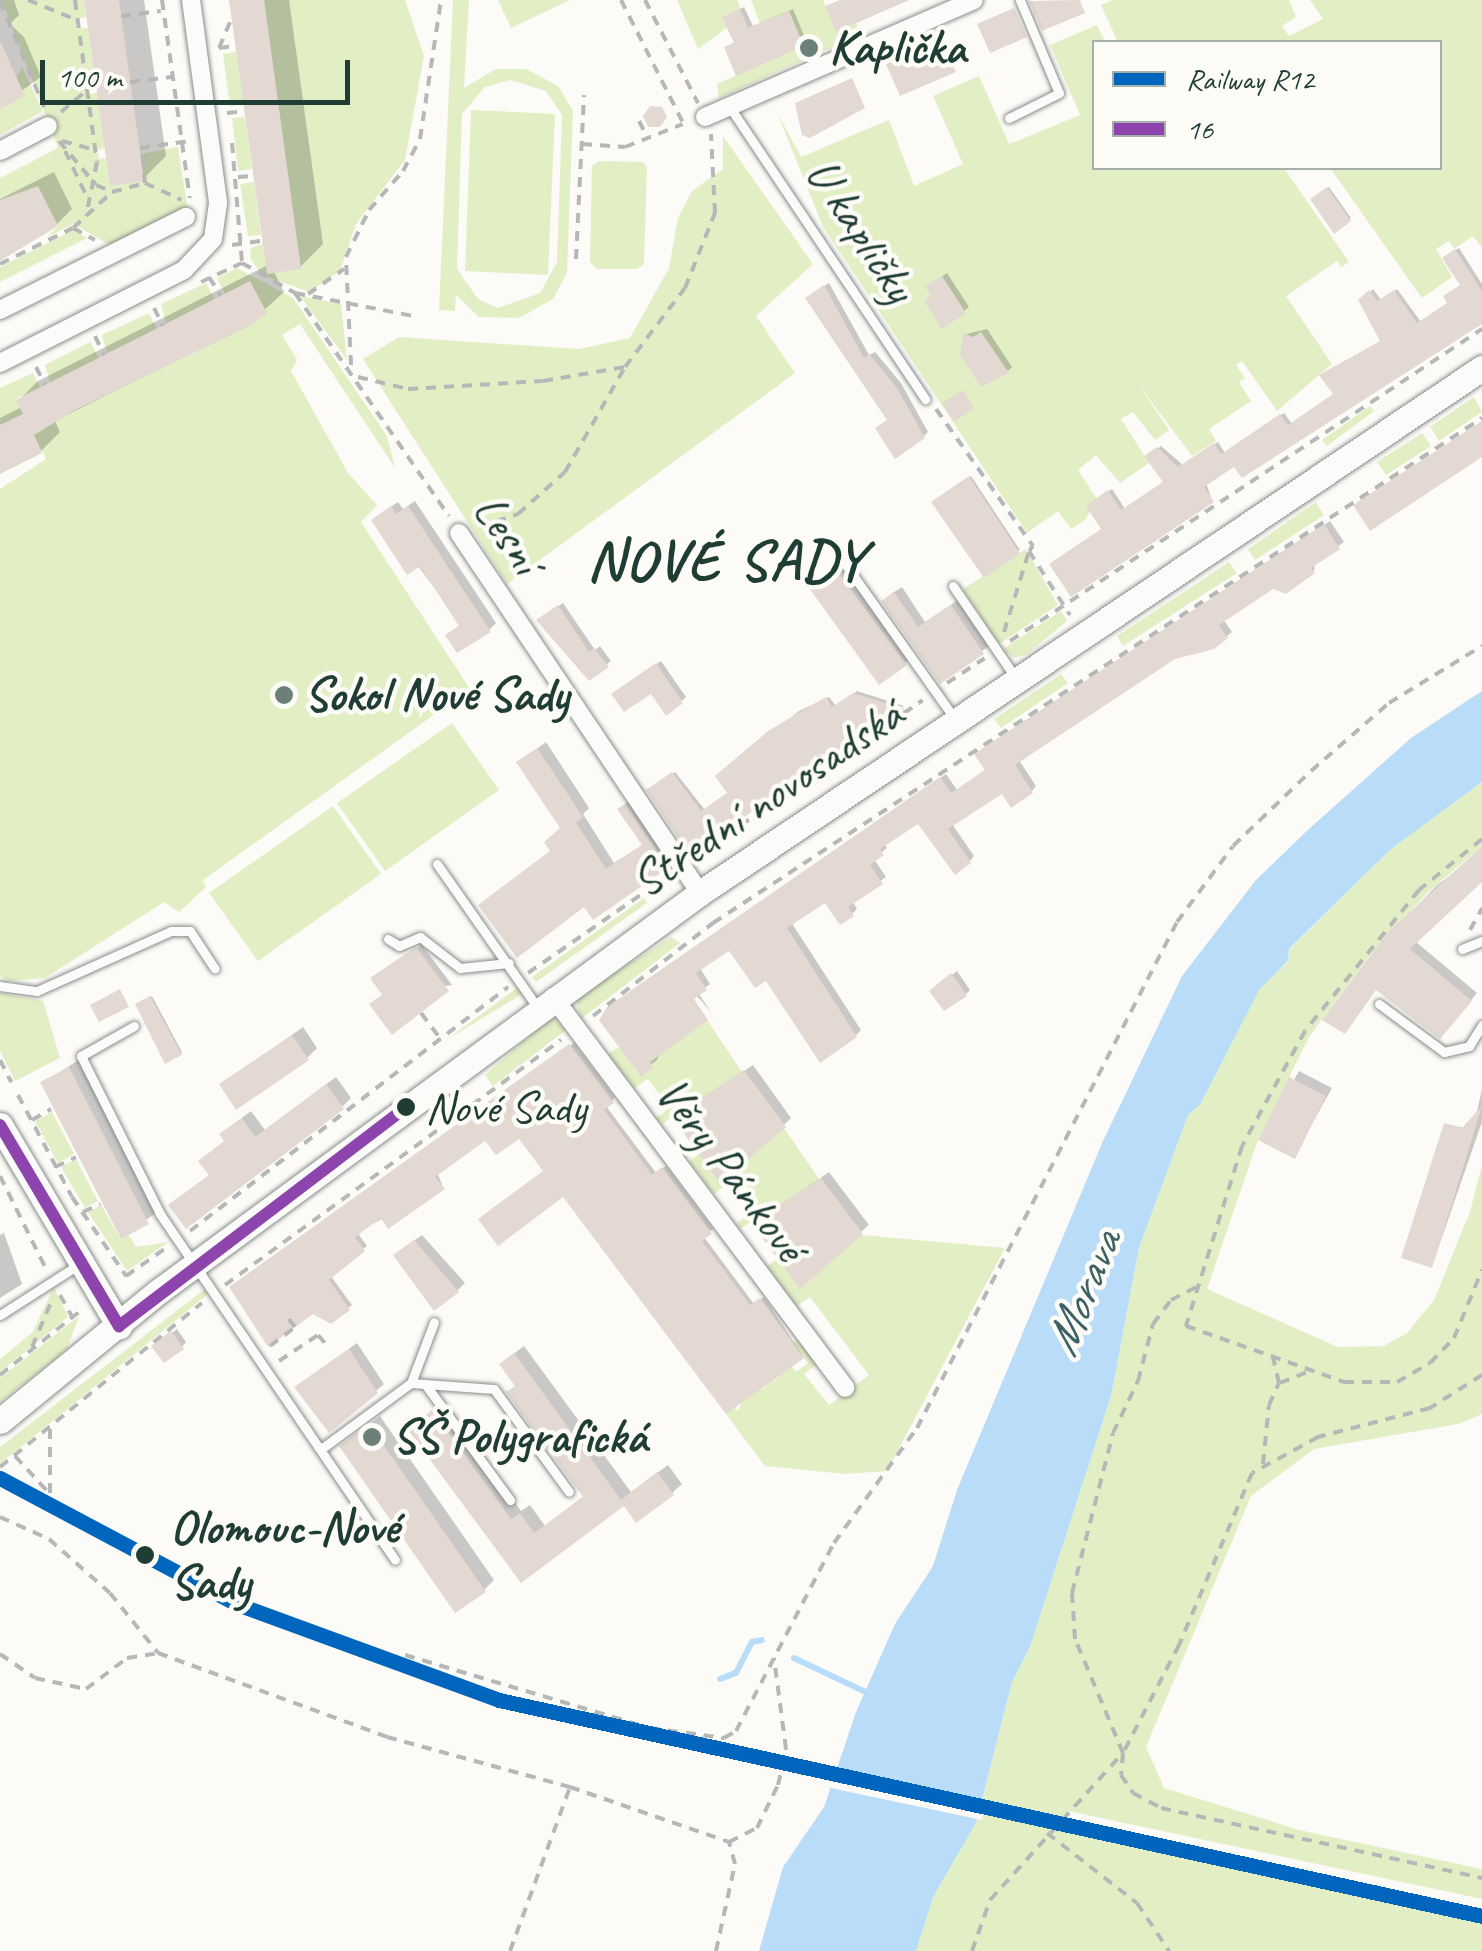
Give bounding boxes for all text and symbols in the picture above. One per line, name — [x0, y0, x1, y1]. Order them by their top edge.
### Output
place label: Kaplička — [829, 19, 965, 77]
marker: Kaplička — [798, 37, 820, 59]
scale bar — [45, 40, 355, 102]
legend — [1092, 40, 1442, 170]
text: 100 m — [57, 58, 122, 96]
text: Railway R12 — [1186, 60, 1314, 98]
text: 16 — [1186, 110, 1213, 148]
street label: U kapličky — [793, 147, 929, 313]
street label: Lesní — [461, 483, 555, 585]
district label: NOVÉ SADY — [587, 525, 867, 595]
place label: Sokol Nové Sady — [304, 666, 571, 724]
marker: Sokol Nové Sady — [273, 684, 295, 706]
street label: Střední novosadská — [620, 686, 914, 910]
street label: Věry Pánkové — [643, 1066, 819, 1272]
place label: Nové Sady — [425, 1079, 586, 1135]
marker: Nové Sady — [396, 1097, 416, 1117]
water label: Morava — [1030, 1222, 1134, 1364]
place label: SŠ Polygrafická — [392, 1408, 647, 1466]
marker: SŠ Polygrafická — [361, 1426, 383, 1448]
place label: Olomouc-Nové Sady — [170, 1498, 398, 1611]
marker: Olomouc-Nové Sady — [129, 1539, 161, 1571]

